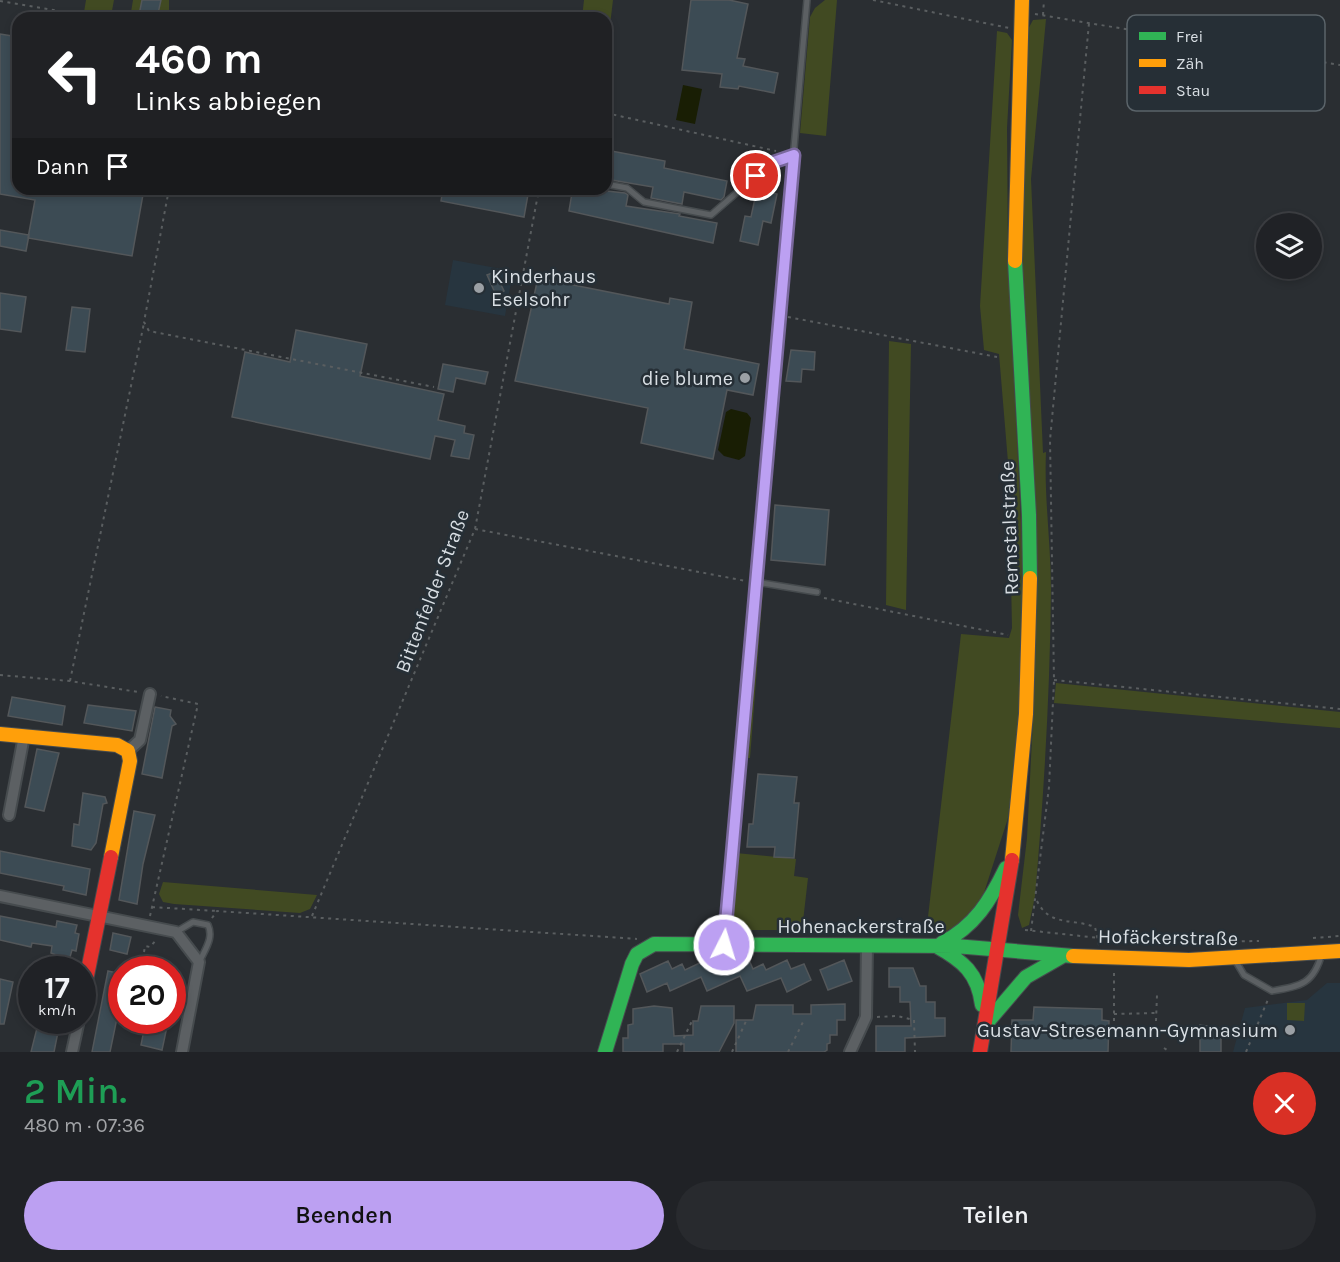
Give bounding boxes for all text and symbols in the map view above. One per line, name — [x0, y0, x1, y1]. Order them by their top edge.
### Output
legend — [1127, 15, 1325, 111]
text: Frei — [1176, 27, 1203, 46]
text: 460 m — [135, 34, 263, 84]
icon: left — [36, 36, 114, 114]
text: Zäh — [1176, 54, 1204, 73]
text: Stau — [1176, 81, 1210, 100]
text: Links abbiegen — [135, 85, 322, 117]
icon: arrive — [101, 150, 134, 183]
pin — [730, 150, 781, 201]
text: Dann — [36, 154, 89, 180]
icon: arrive — [739, 159, 772, 192]
map controls — [1256, 213, 1322, 279]
button: layers — [1256, 213, 1322, 279]
place label: Kinderhaus Eselsohr — [491, 265, 596, 311]
marker: Kinderhaus Eselsohr — [472, 281, 486, 295]
place label: die blume — [642, 367, 733, 390]
marker: die blume — [738, 371, 752, 385]
street label: Remstalstraße — [996, 460, 1023, 596]
street label: Bittenfelder Straße — [391, 506, 474, 676]
position arrow — [692, 913, 756, 977]
street label: Hohenackerstraße — [777, 915, 945, 938]
street label: Hofäckerstraße — [1098, 925, 1238, 950]
speed limit sign: 20 — [108, 956, 186, 1034]
text: 17 — [44, 970, 70, 1006]
text: km/h — [38, 1001, 76, 1019]
place label: Gustav-Stresemann-Gymnasium — [977, 1019, 1278, 1042]
marker: Gustav-Stresemann-Gymnasium — [1283, 1023, 1297, 1037]
text: 2 Min. — [24, 1070, 127, 1112]
button: close — [1253, 1072, 1316, 1135]
text: 480 m · 07:36 — [24, 1114, 145, 1137]
button: Beenden — [24, 1181, 664, 1250]
button: Teilen — [676, 1181, 1316, 1250]

